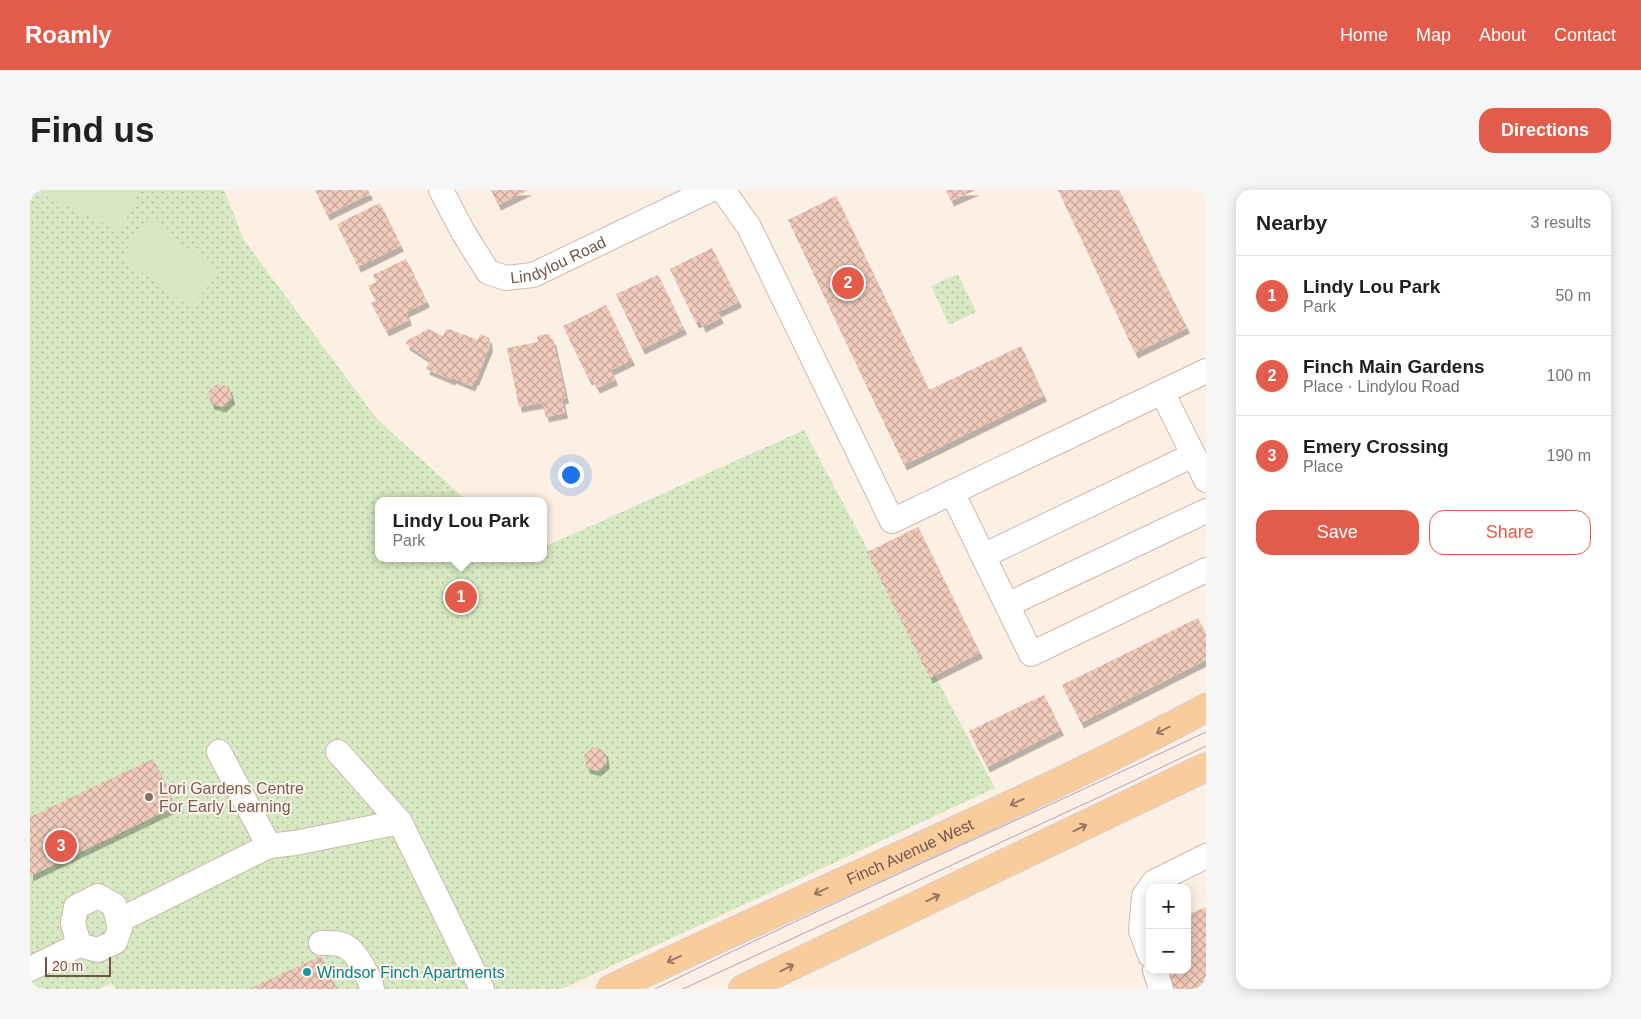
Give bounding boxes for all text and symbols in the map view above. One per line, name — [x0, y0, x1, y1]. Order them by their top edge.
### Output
text: Roamly — [25, 21, 112, 48]
text: Home — [1340, 25, 1388, 45]
text: Map — [1416, 25, 1451, 45]
text: About — [1479, 25, 1526, 45]
text: Contact — [1554, 25, 1616, 45]
button: Directions — [1479, 108, 1611, 153]
text: Find us — [30, 110, 154, 149]
text: Nearby — [1256, 211, 1327, 234]
text: 3 results — [1531, 214, 1591, 231]
street label: Lindylou Road — [509, 233, 608, 286]
pin: 2 — [832, 264, 864, 302]
text: Lindy Lou Park — [1303, 276, 1440, 297]
text: 1 — [1268, 287, 1276, 304]
text: 50 m — [1555, 287, 1591, 304]
text: Park — [1303, 298, 1336, 315]
text: Finch Main Gardens — [1303, 356, 1485, 377]
text: 2 — [1268, 367, 1276, 384]
text: 100 m — [1547, 367, 1591, 384]
text: Place · Lindylou Road — [1303, 378, 1460, 395]
text: Emery Crossing — [1303, 436, 1449, 457]
text: 3 — [1268, 447, 1276, 464]
text: 190 m — [1547, 447, 1591, 464]
text: Place — [1303, 458, 1343, 475]
your location — [558, 462, 584, 488]
popup — [375, 497, 547, 562]
text: Lindy Lou Park — [392, 510, 530, 531]
button: Save — [1256, 510, 1419, 555]
button: Share — [1429, 510, 1591, 555]
text: Park — [392, 532, 425, 549]
pin: 1 — [445, 578, 477, 616]
one-way arrow — [1155, 725, 1170, 735]
place label: Lori Gardens Centre For Early Learning — [159, 780, 304, 815]
marker: Lori Gardens Centre For Early Learning — [143, 791, 155, 803]
one-way arrow — [1010, 797, 1025, 807]
street label: Finch Avenue West — [844, 815, 976, 888]
one-way arrow — [1072, 822, 1087, 832]
pin: 3 — [45, 827, 77, 865]
map controls — [1146, 884, 1191, 974]
button: + — [1146, 884, 1191, 929]
one-way arrow — [814, 887, 829, 897]
one-way arrow — [926, 893, 941, 903]
button: − — [1146, 929, 1191, 974]
scale bar — [45, 954, 111, 977]
one-way arrow — [666, 954, 681, 964]
text: 20 m — [52, 958, 83, 974]
one-way arrow — [779, 963, 794, 972]
place label: Windsor Finch Apartments — [317, 964, 505, 981]
marker: Windsor Finch Apartments — [301, 966, 313, 978]

